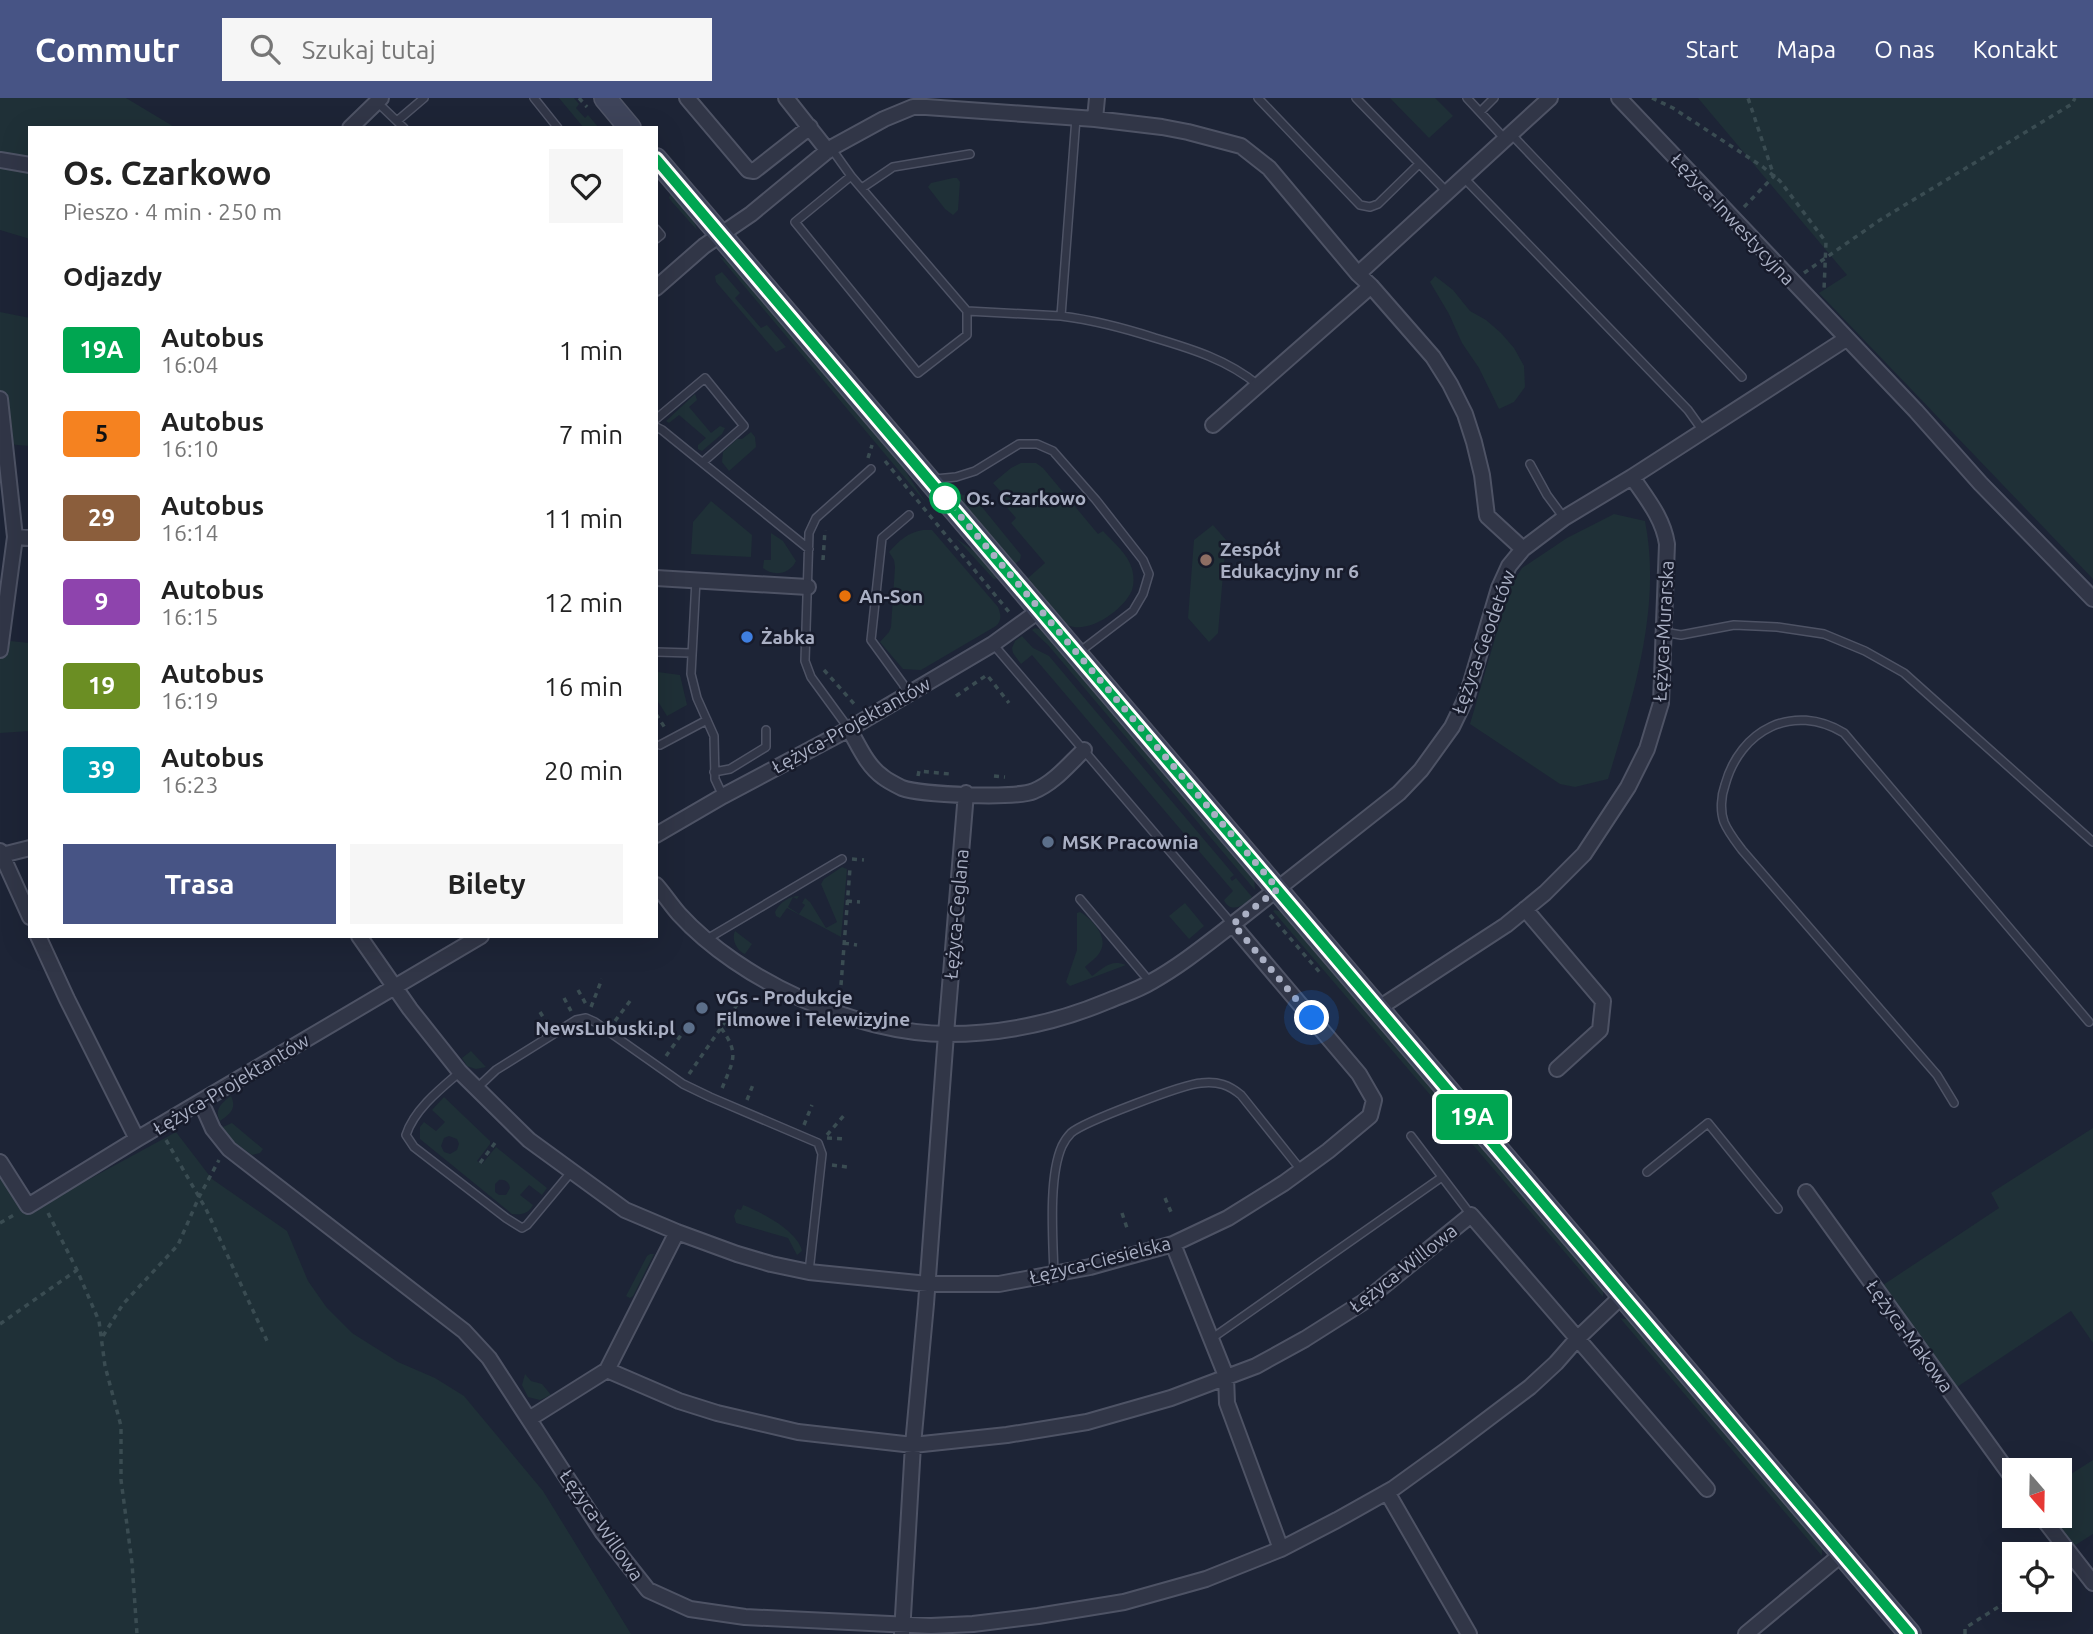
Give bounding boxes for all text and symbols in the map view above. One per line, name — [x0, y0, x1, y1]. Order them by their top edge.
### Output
search box — [222, 18, 712, 81]
icon: search — [246, 30, 284, 68]
text: Commutr — [35, 31, 180, 68]
text: Szukaj tutaj — [302, 35, 436, 64]
text: Start — [1686, 36, 1739, 63]
text: Mapa — [1777, 36, 1836, 63]
text: O nas — [1874, 36, 1935, 63]
text: Kontakt — [1973, 36, 2058, 63]
button: heart — [549, 149, 623, 223]
street label: Łężyca-Inwestycyjna — [1666, 149, 1800, 289]
text: Os. Czarkowo — [63, 154, 272, 191]
text: Pieszo · 4 min · 250 m — [63, 199, 282, 224]
text: Odjazdy — [63, 262, 162, 291]
text: Autobus — [161, 323, 264, 352]
text: 19A — [80, 336, 123, 363]
text: 1 min — [559, 336, 623, 365]
text: 16:04 — [161, 352, 219, 377]
text: Autobus — [161, 407, 264, 436]
text: 5 — [95, 420, 108, 447]
text: 7 min — [559, 420, 623, 449]
text: 16:10 — [161, 436, 219, 461]
marker: Os. Czarkowo — [930, 483, 960, 513]
place label: Os. Czarkowo — [966, 487, 1086, 509]
text: Autobus — [161, 491, 264, 520]
text: 29 — [88, 504, 115, 531]
text: 11 min — [544, 504, 623, 533]
text: 16:14 — [161, 520, 219, 545]
place label: Zespół Edukacyjny nr 6 — [1220, 538, 1359, 582]
marker: Zespół Edukacyjny nr 6 — [1198, 552, 1214, 568]
street label: Łężyca-Murarska — [1648, 560, 1678, 702]
street label: Łężyca-Geodetów — [1447, 567, 1519, 717]
text: Autobus — [161, 575, 264, 604]
place label: An-Son — [859, 585, 923, 607]
text: 9 — [95, 588, 108, 615]
text: 12 min — [544, 588, 623, 617]
marker: An-Son — [837, 588, 853, 604]
text: 16:15 — [161, 604, 219, 629]
place label: Żabka — [761, 626, 815, 648]
marker: Żabka — [739, 629, 755, 645]
text: Autobus — [161, 659, 264, 688]
text: 19 — [88, 672, 115, 699]
text: 16 min — [544, 672, 623, 701]
street label: Łężyca-Projektantów — [768, 672, 934, 778]
text: 16:19 — [161, 688, 219, 713]
text: Autobus — [161, 743, 264, 772]
text: 39 — [88, 756, 115, 783]
text: 20 min — [544, 756, 623, 785]
text: 16:23 — [161, 772, 219, 797]
place label: MSK Pracownia — [1062, 831, 1199, 853]
marker: MSK Pracownia — [1040, 834, 1056, 850]
button: Trasa — [63, 844, 336, 924]
button: Bilety — [350, 844, 623, 924]
street label: Łężyca-Ceglana — [939, 848, 973, 980]
place label: vGs - Produkcje Filmowe i Telewizyjne — [716, 986, 910, 1030]
marker: vGs - Produkcje Filmowe i Telewizyjne — [694, 1000, 710, 1016]
your location — [1294, 1000, 1329, 1035]
place label: NewsLubuski.pl — [535, 1017, 675, 1039]
marker: NewsLubuski.pl — [681, 1020, 697, 1036]
street label: Łężyca-Projektantów — [149, 1029, 313, 1139]
line badge: 19A — [1432, 1094, 1512, 1140]
text: 19A — [1450, 1103, 1494, 1130]
street label: Łężyca-Willowa — [1345, 1219, 1461, 1317]
street label: Łężyca-Ciesielska — [1027, 1232, 1173, 1288]
street label: Łężyca-Makowa — [1862, 1276, 1958, 1396]
north arrow — [2002, 1458, 2072, 1528]
map controls — [2002, 1458, 2072, 1612]
street label: Łężyca-Willowa — [556, 1465, 648, 1585]
button: locate — [2002, 1542, 2072, 1612]

